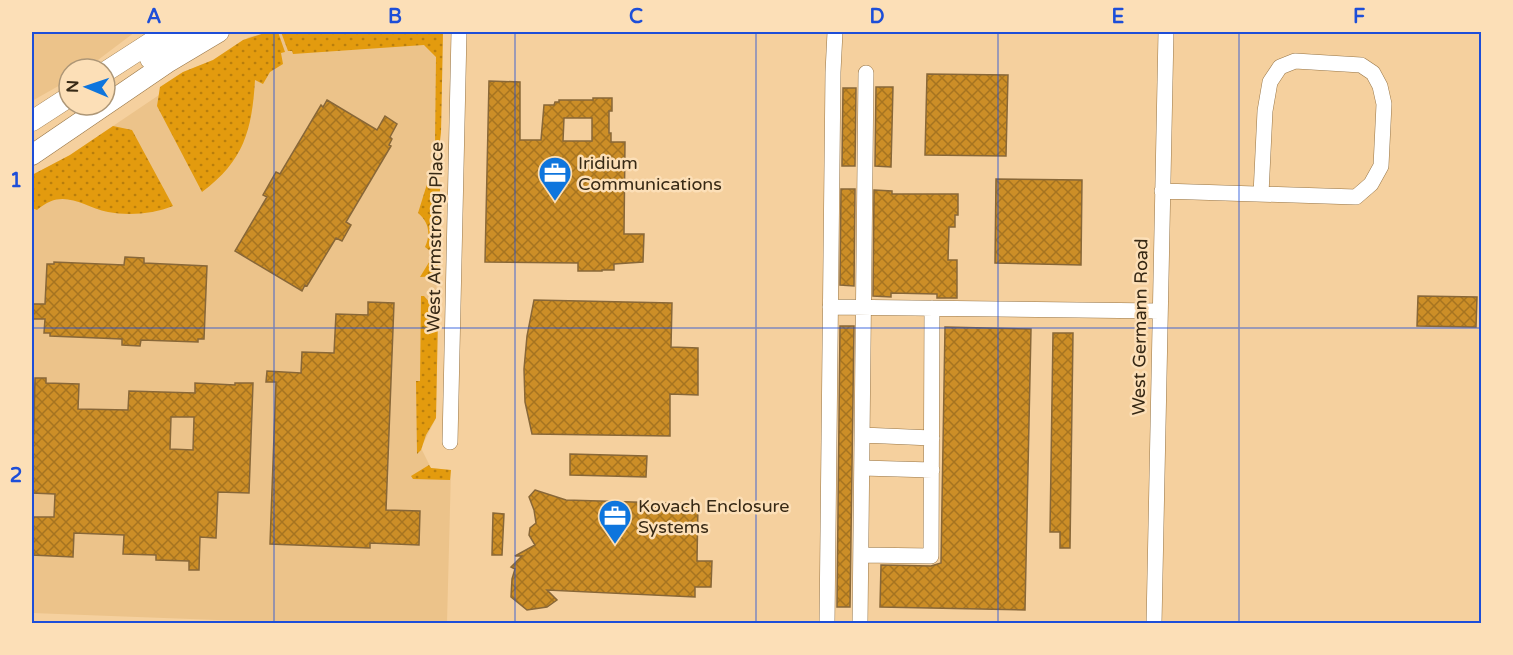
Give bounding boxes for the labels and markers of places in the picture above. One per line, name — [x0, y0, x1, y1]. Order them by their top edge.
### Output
place label: Iridium Communications — [578, 152, 722, 195]
office icon: Iridium Communications — [537, 155, 573, 202]
place label: Kovach Enclosure Systems — [638, 495, 789, 538]
office icon: Kovach Enclosure Systems — [597, 498, 633, 545]

